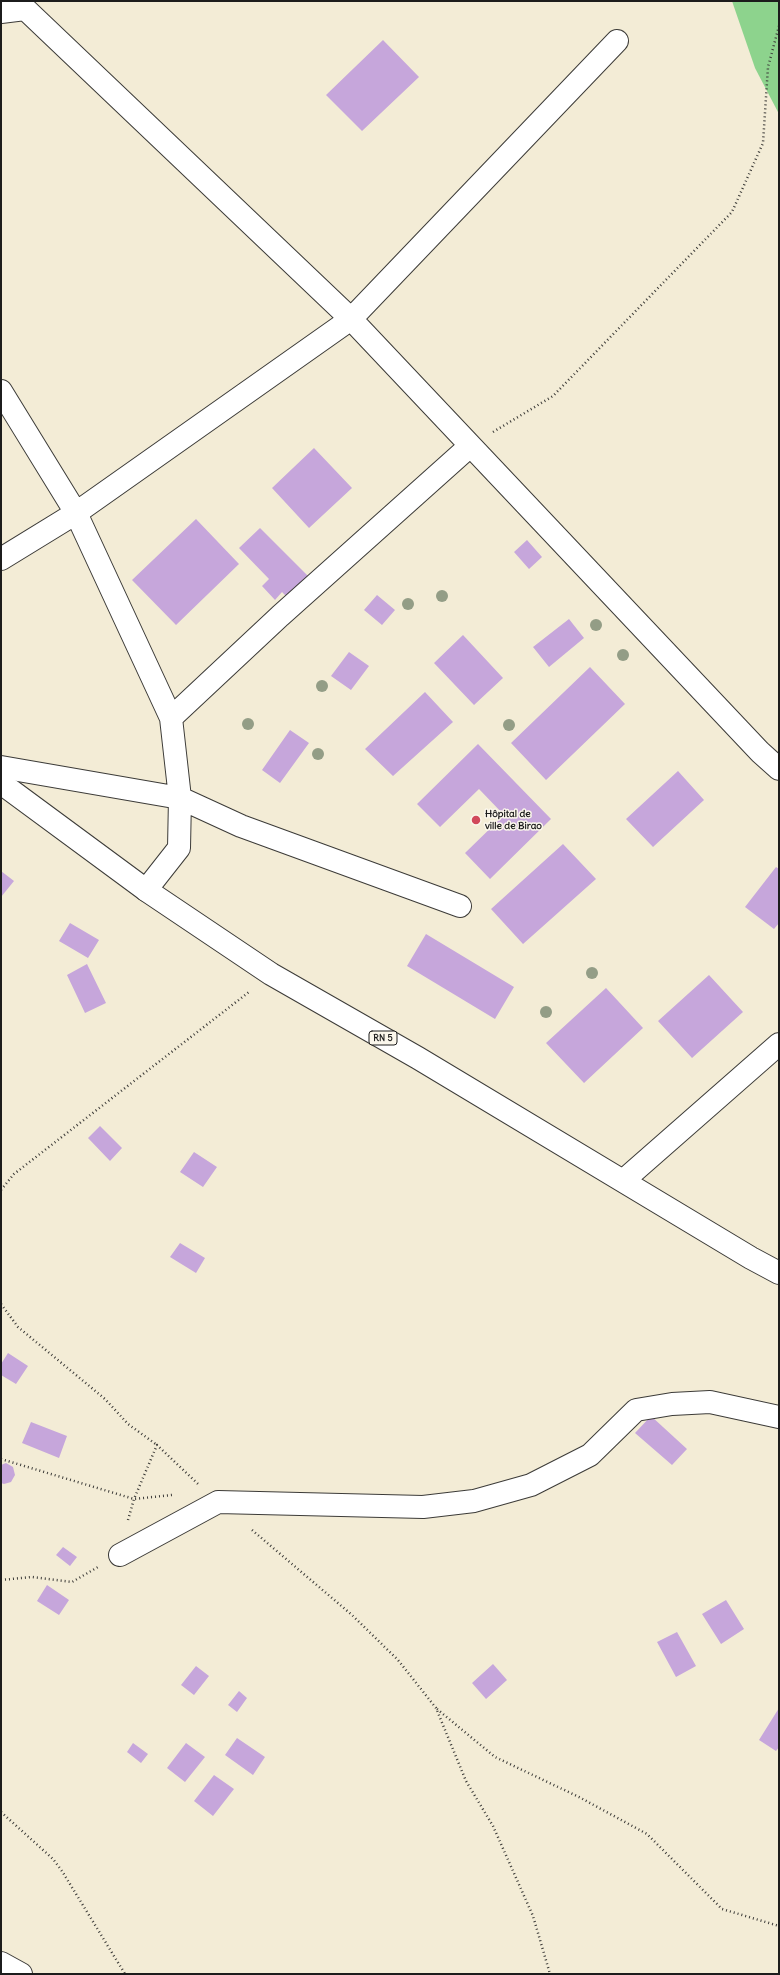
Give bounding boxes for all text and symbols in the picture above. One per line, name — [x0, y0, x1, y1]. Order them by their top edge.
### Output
place label: Hôpital de ville de Birao — [485, 808, 542, 832]
marker: Hôpital de ville de Birao — [470, 814, 482, 826]
road number: RN 5 — [369, 1031, 397, 1045]

